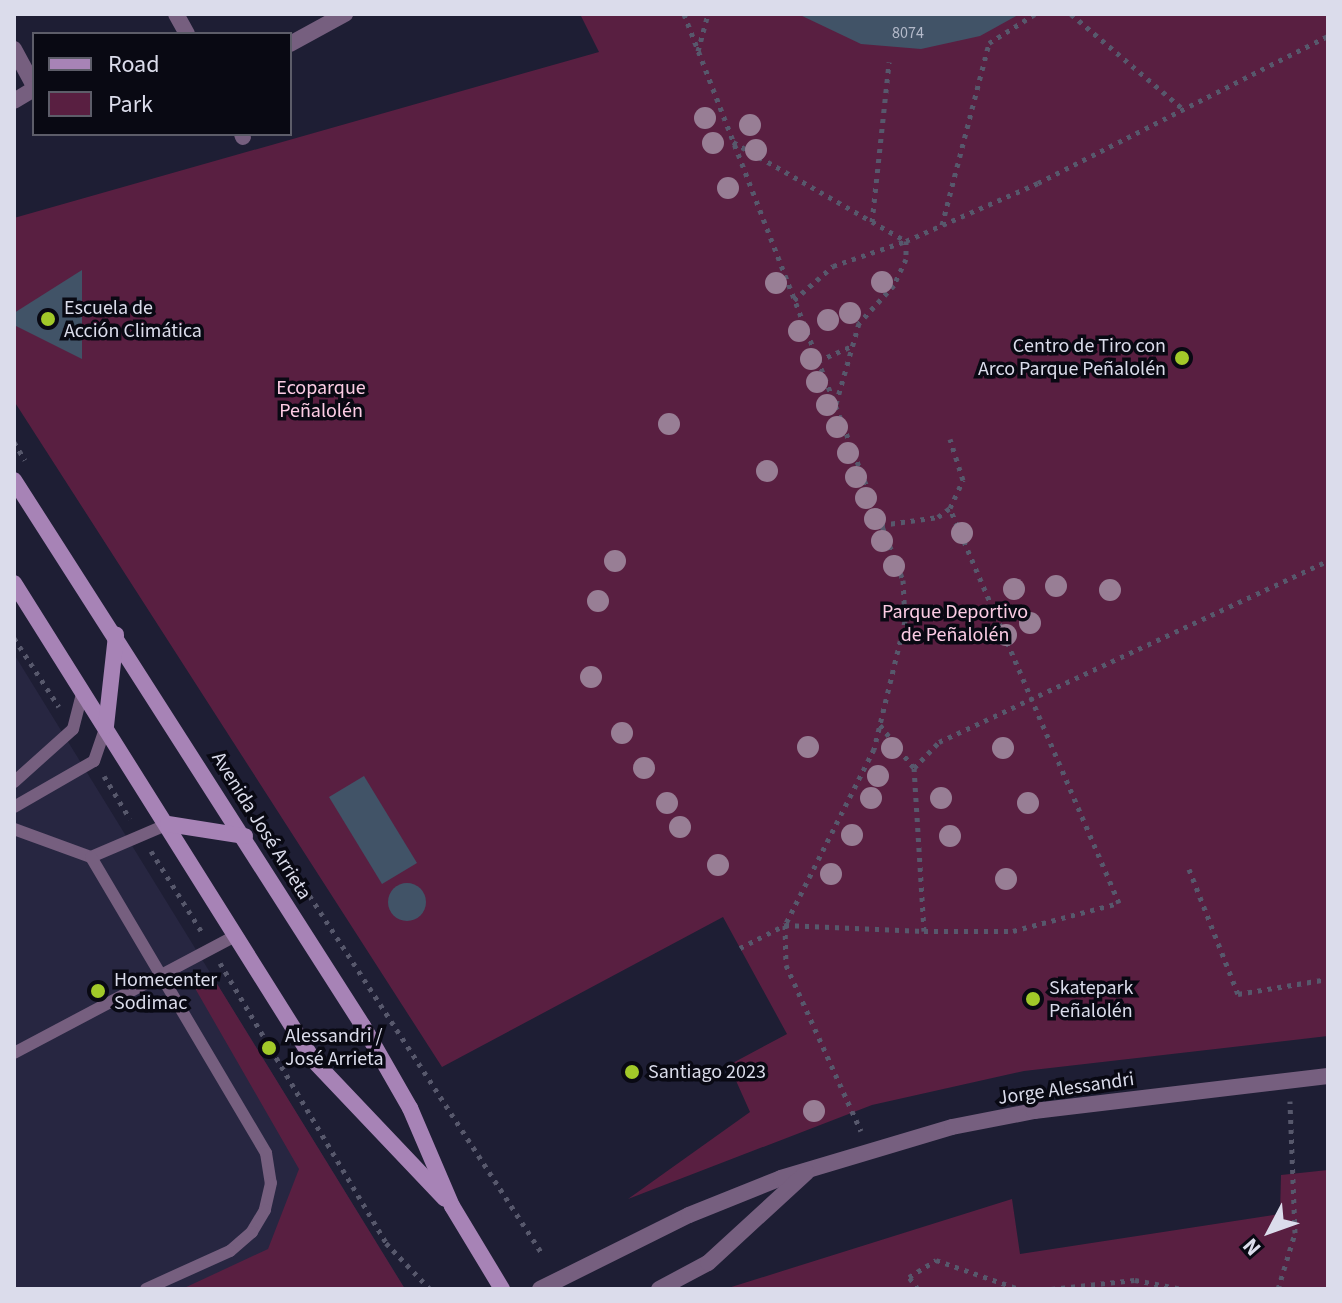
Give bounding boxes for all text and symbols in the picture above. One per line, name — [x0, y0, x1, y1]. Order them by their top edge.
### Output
house number: 8074 — [892, 23, 924, 43]
legend — [32, 32, 292, 136]
text: Road — [108, 47, 160, 82]
text: Park — [108, 87, 153, 122]
place label: Escuela de Acción Climática — [64, 296, 202, 343]
marker: Escuela de Acción Climática — [39, 310, 57, 328]
place label: Centro de Tiro con Arco Parque Peñalolén — [978, 334, 1166, 381]
marker: Centro de Tiro con Arco Parque Peñalolén — [1173, 349, 1191, 367]
park label: Ecoparque Peñalolén — [276, 376, 366, 423]
park label: Parque Deportivo de Peñalolén — [882, 600, 1028, 647]
street label: Avenida José Arrieta — [206, 748, 316, 904]
place label: Homecenter Sodimac — [114, 968, 217, 1015]
place label: Skatepark Peñalolén — [1049, 976, 1133, 1023]
marker: Homecenter Sodimac — [89, 982, 107, 1000]
marker: Skatepark Peñalolén — [1024, 990, 1042, 1008]
place label: Alessandri / José Arrieta — [285, 1024, 383, 1071]
marker: Alessandri / José Arrieta — [260, 1039, 278, 1057]
place label: Santiago 2023 — [648, 1060, 766, 1084]
marker: Santiago 2023 — [623, 1063, 641, 1081]
street label: Jorge Alessandri — [996, 1068, 1136, 1110]
north arrow — [1230, 1191, 1310, 1271]
text: N — [1235, 1231, 1269, 1263]

